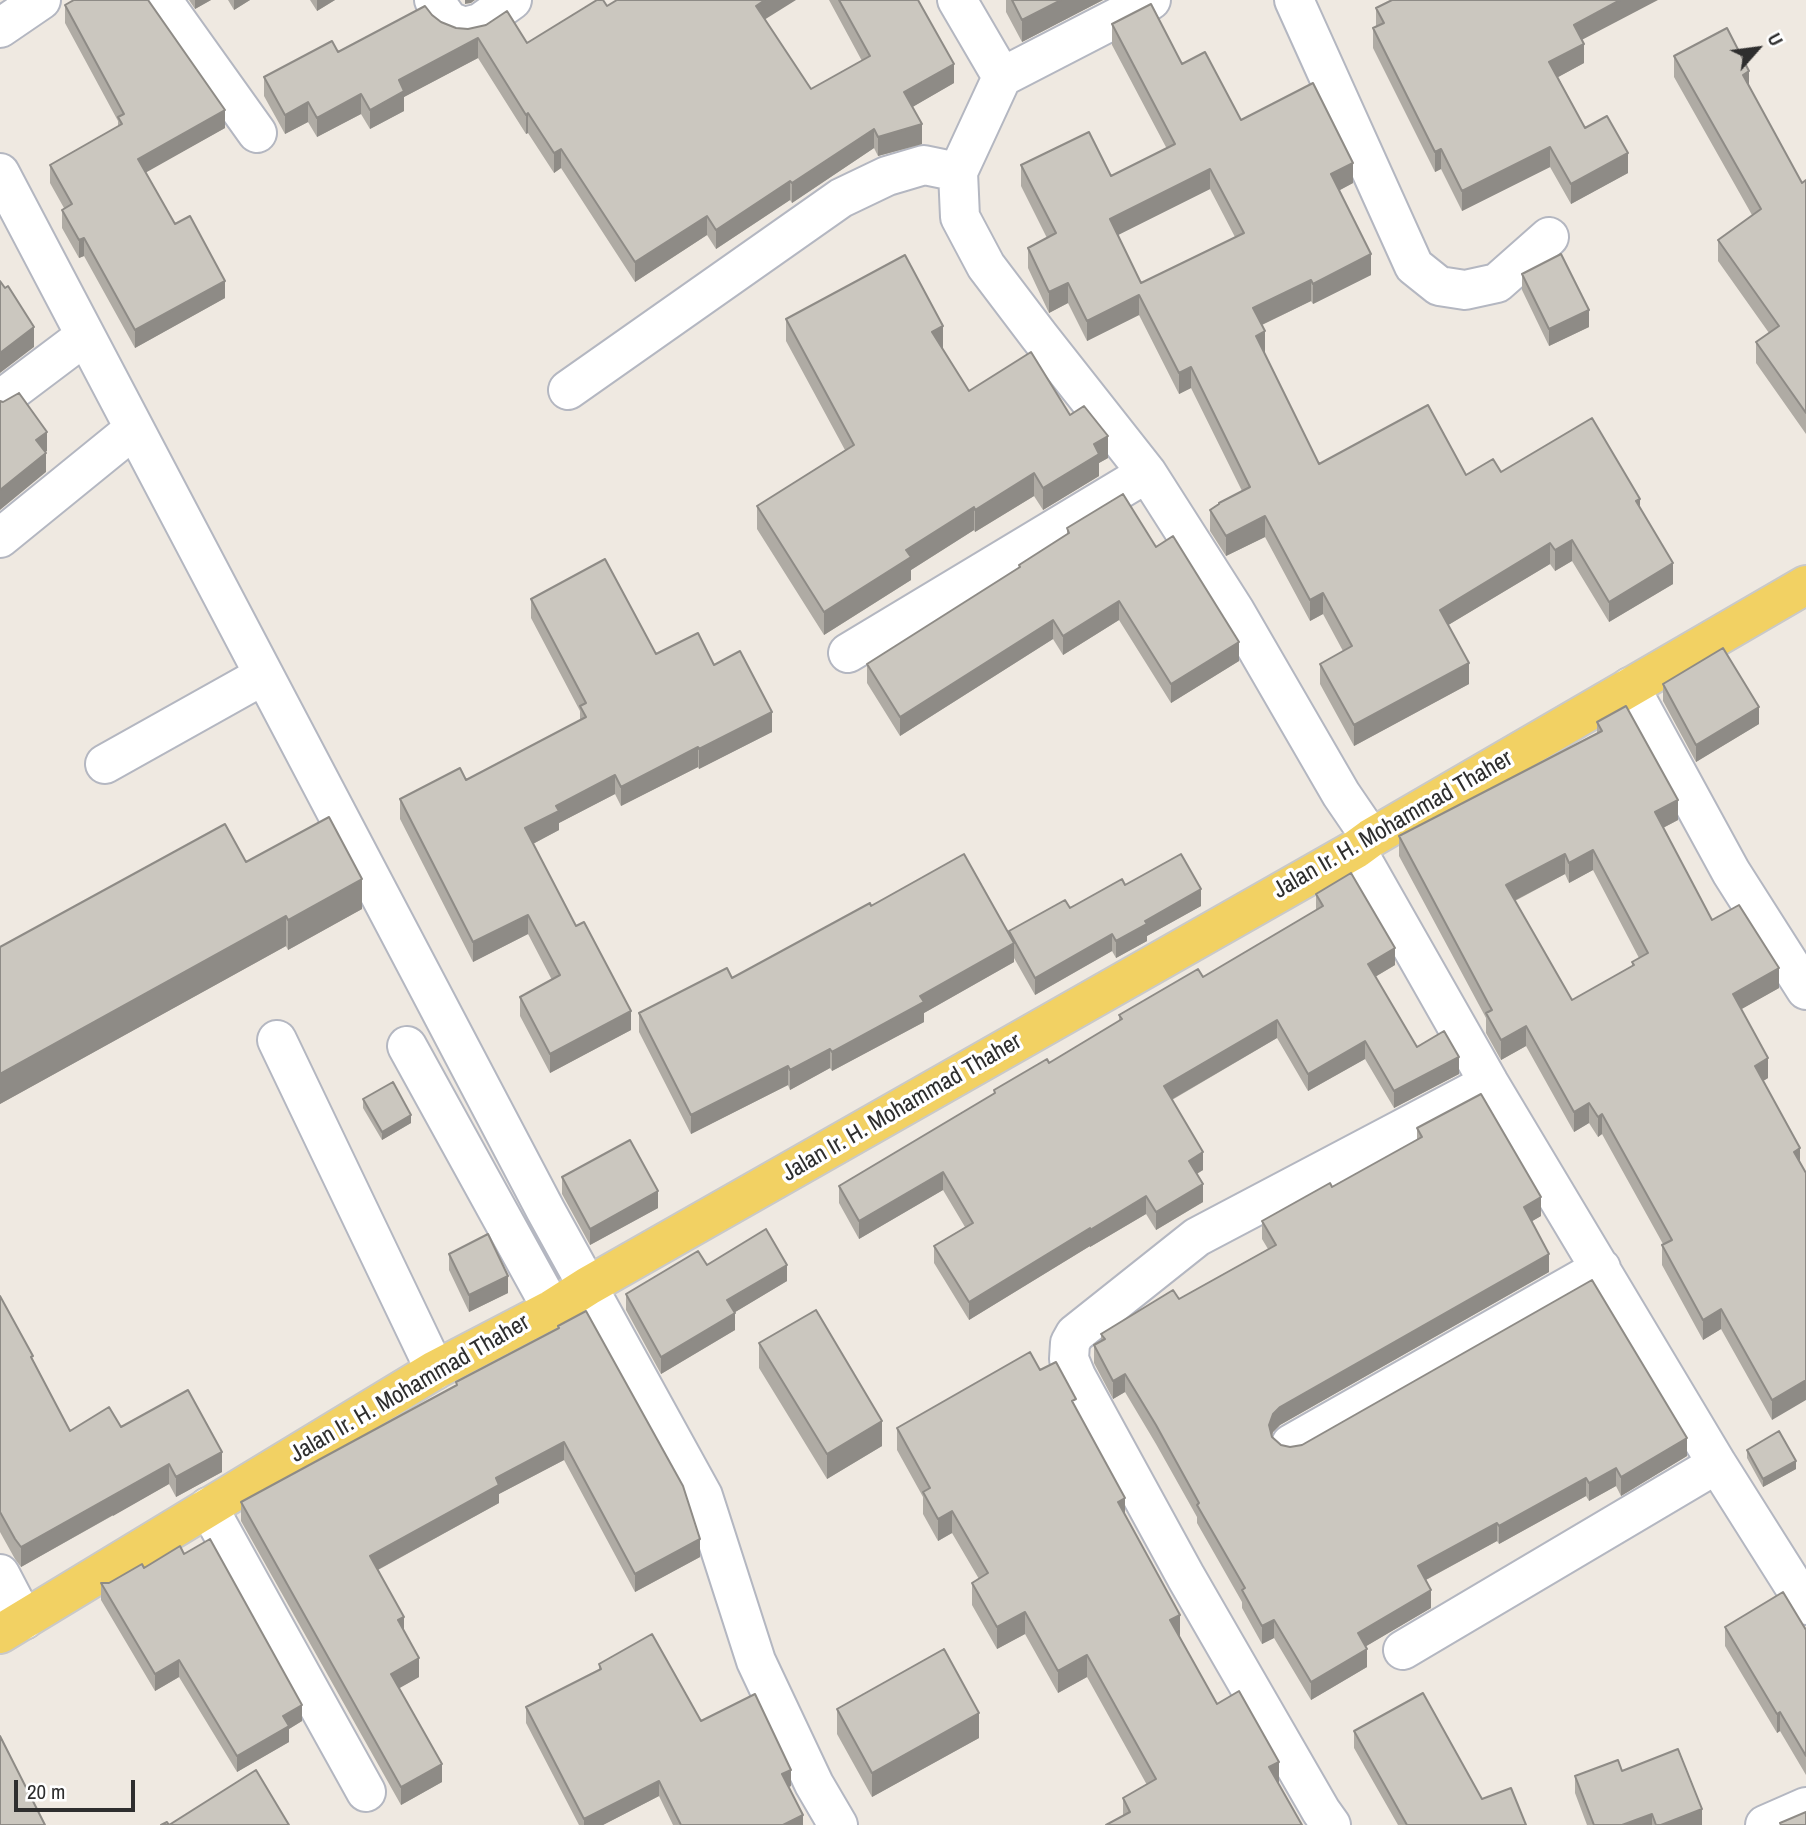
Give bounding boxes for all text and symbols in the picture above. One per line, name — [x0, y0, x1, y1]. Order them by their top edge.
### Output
north arrow — [1722, 14, 1792, 84]
text: U — [1761, 28, 1790, 50]
street label: Jalan Ir. H. Mohammad Thaher — [1268, 745, 1518, 905]
street label: Jalan Ir. H. Mohammad Thaher — [777, 1028, 1027, 1188]
street label: Jalan Ir. H. Mohammad Thaher — [285, 1309, 535, 1469]
scale bar — [18, 1766, 138, 1810]
text: 20 m — [27, 1777, 65, 1806]

